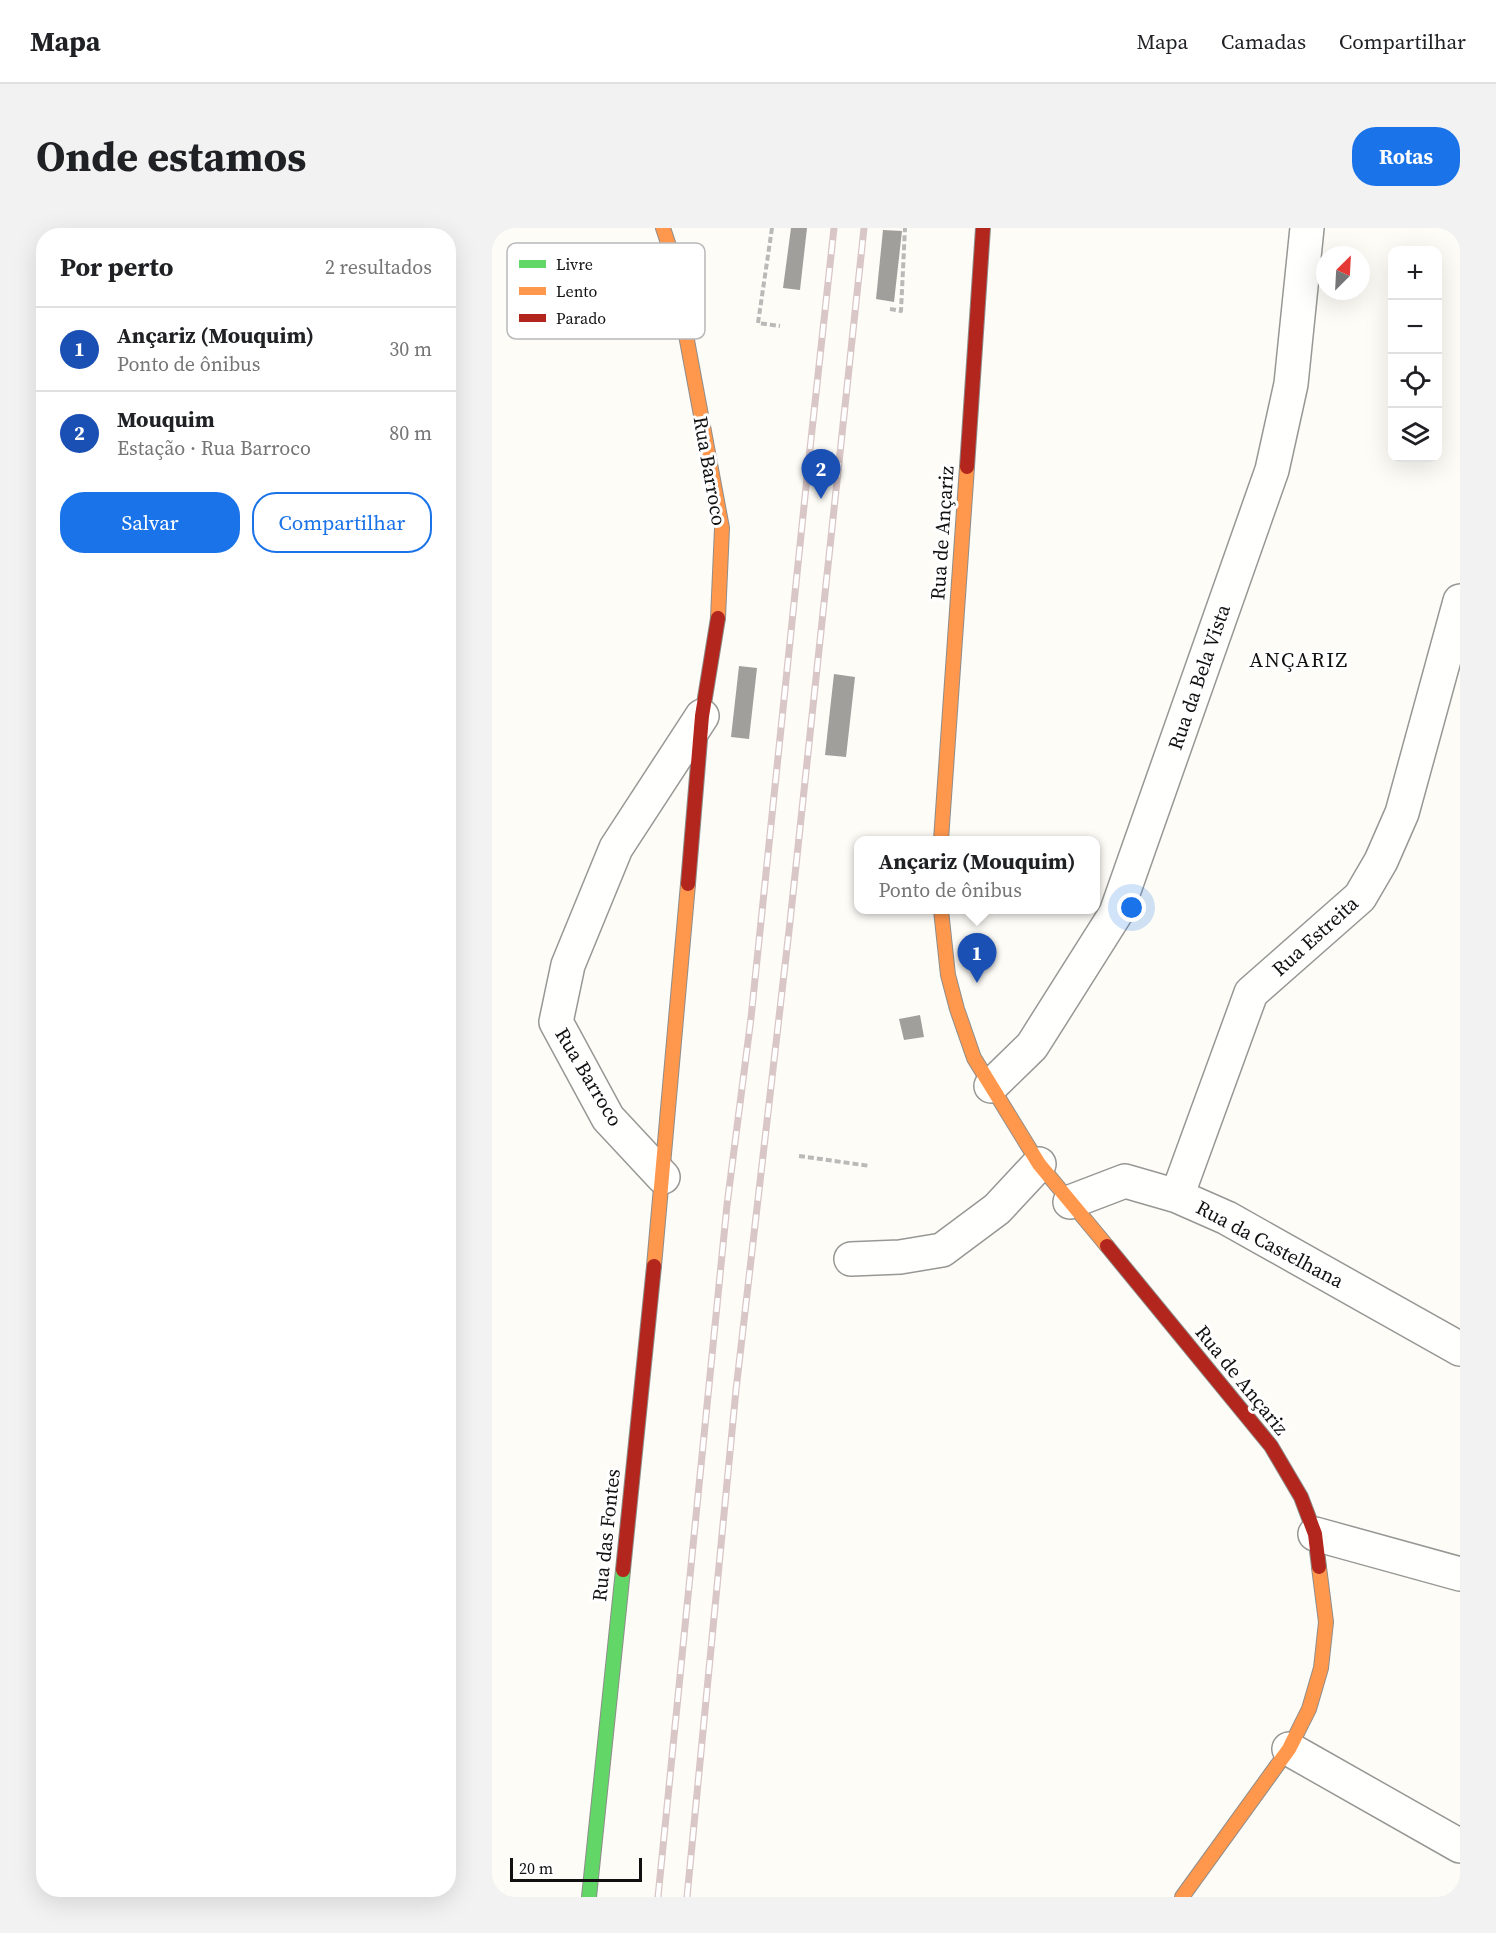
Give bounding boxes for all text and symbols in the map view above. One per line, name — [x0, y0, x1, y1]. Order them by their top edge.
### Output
text: Mapa — [30, 22, 101, 60]
text: Mapa — [1136, 27, 1188, 56]
text: Camadas — [1221, 27, 1306, 56]
text: Compartilhar — [1339, 27, 1466, 56]
text: Onde estamos — [36, 127, 306, 185]
button: Rotas — [1352, 127, 1460, 186]
legend — [507, 243, 705, 339]
north arrow — [1316, 246, 1370, 300]
map controls — [1388, 246, 1442, 462]
button: + — [1388, 246, 1442, 300]
text: Por perto — [60, 249, 174, 285]
text: 2 resultados — [325, 253, 432, 281]
text: Livre — [556, 253, 593, 275]
text: Lento — [556, 280, 598, 302]
button: − — [1388, 300, 1442, 354]
text: Parado — [556, 307, 606, 329]
text: Ançariz (Mouquim) — [117, 320, 314, 350]
text: 1 — [74, 335, 85, 363]
text: 30 m — [389, 335, 432, 363]
text: Ponto de ônibus — [117, 350, 260, 378]
button: locate — [1388, 354, 1442, 408]
text: Mouquim — [117, 404, 215, 434]
button: layers — [1388, 408, 1442, 462]
street label: Rua Barroco — [687, 414, 733, 528]
text: 2 — [74, 419, 85, 447]
text: 80 m — [389, 419, 432, 447]
text: Estação · Rua Barroco — [117, 434, 311, 462]
pin: 2 — [802, 450, 840, 499]
street label: Rua de Ançariz — [923, 465, 961, 601]
button: Salvar — [60, 492, 240, 553]
button: Compartilhar — [252, 492, 432, 553]
street label: Rua da Bela Vista — [1161, 600, 1237, 753]
district label: ANÇARIZ — [1249, 645, 1349, 674]
popup — [854, 836, 1100, 914]
text: Ançariz (Mouquim) — [878, 846, 1076, 876]
text: Ponto de ônibus — [878, 876, 1022, 904]
street label: Rua Estreita — [1266, 889, 1365, 982]
your location — [1117, 893, 1146, 922]
pin: 1 — [958, 934, 996, 983]
street label: Rua Barroco — [549, 1022, 629, 1132]
street label: Rua da Castelhana — [1191, 1193, 1350, 1295]
street label: Rua de Ançariz — [1189, 1319, 1295, 1441]
street label: Rua das Fontes — [585, 1467, 627, 1603]
scale bar — [510, 1855, 642, 1882]
text: 20 m — [519, 1857, 553, 1879]

